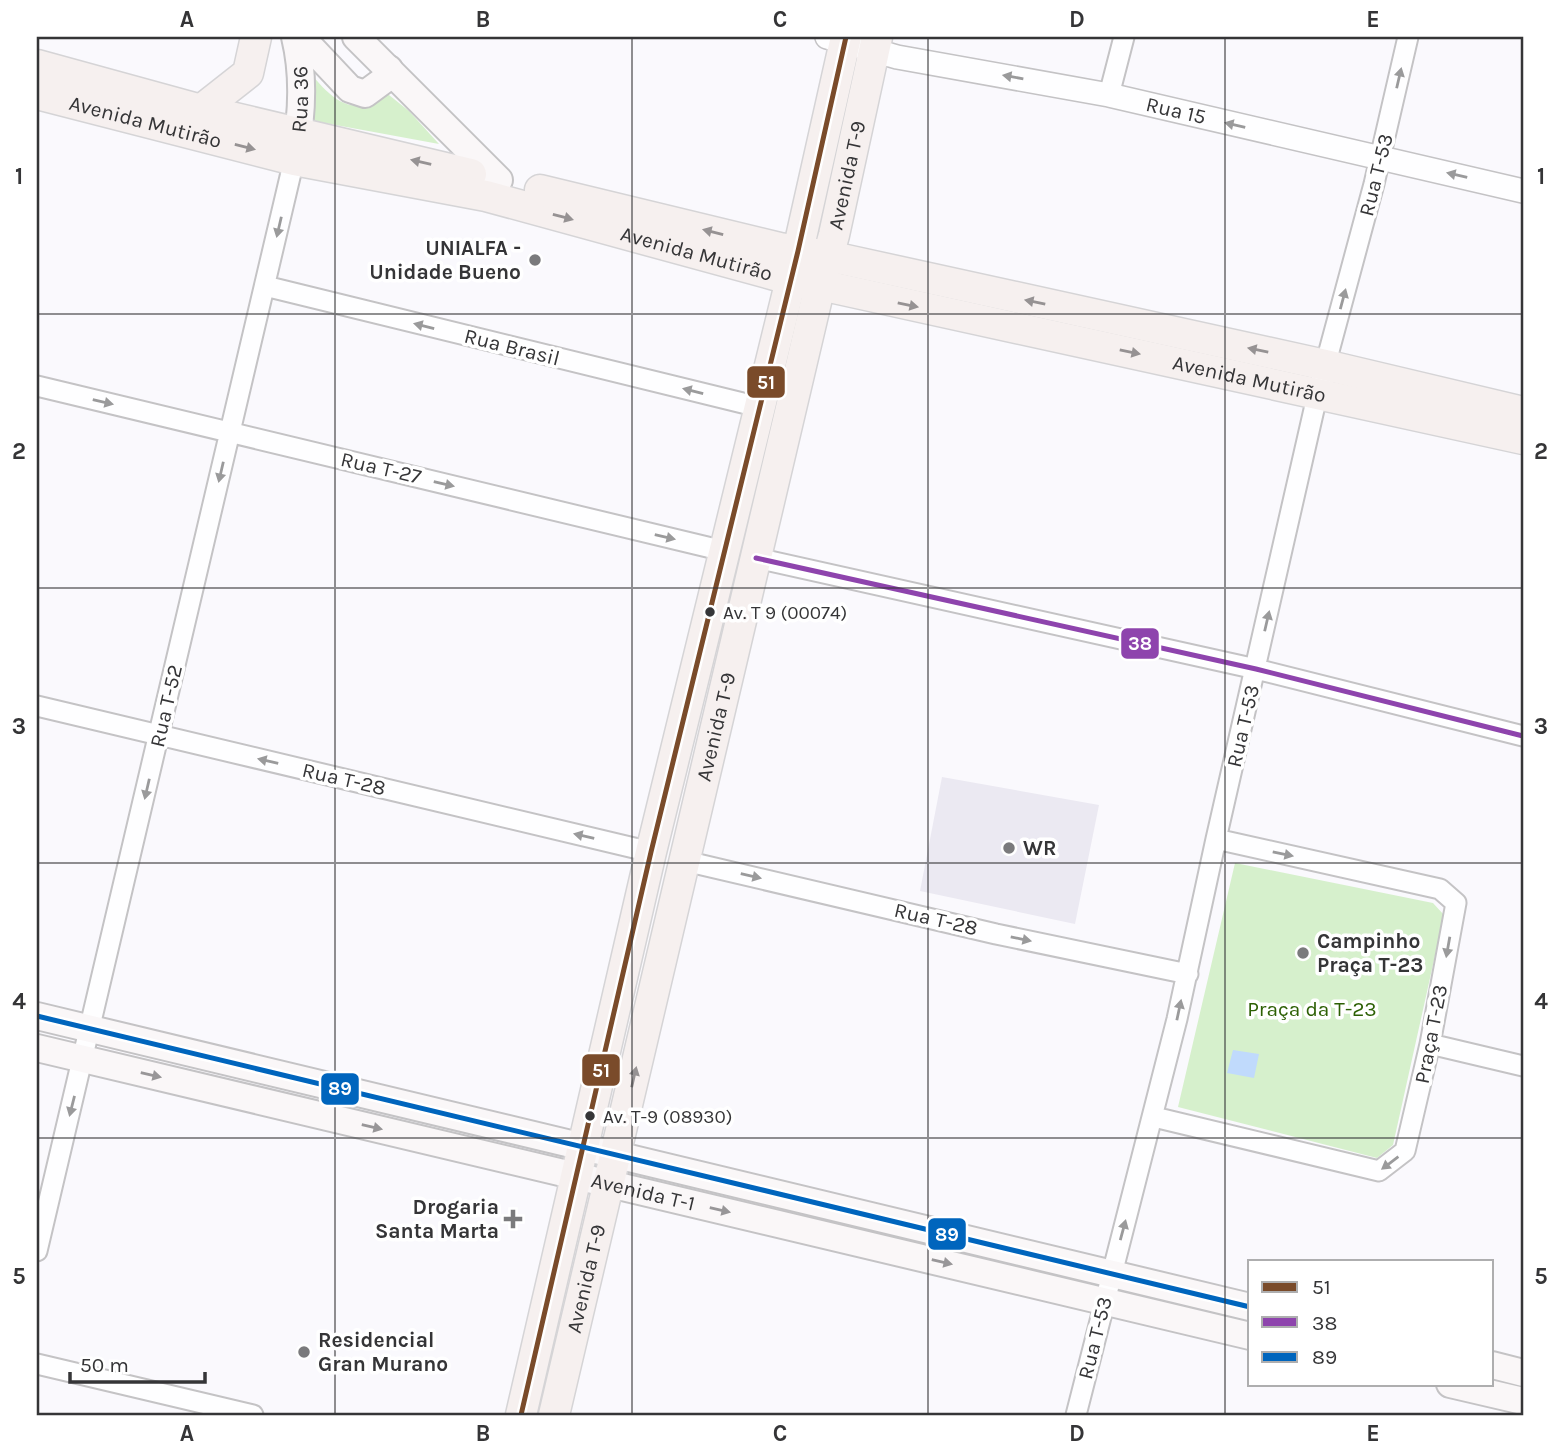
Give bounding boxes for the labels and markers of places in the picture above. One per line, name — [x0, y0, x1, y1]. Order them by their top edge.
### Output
place label: UNIALFA - Unidade Bueno — [369, 236, 521, 284]
marker: UNIALFA - Unidade Bueno — [527, 252, 543, 268]
place label: Av. T 9 (00074) — [723, 602, 847, 624]
marker: Av. T 9 (00074) — [703, 605, 717, 619]
place label: WR — [1023, 836, 1056, 860]
marker: WR — [1001, 840, 1017, 856]
place label: Campinho Praça T-23 — [1317, 929, 1423, 977]
marker: Campinho Praça T-23 — [1295, 945, 1311, 961]
place label: Av. T-9 (08930) — [603, 1106, 733, 1128]
marker: Av. T-9 (08930) — [583, 1109, 597, 1123]
place label: Drogaria Santa Marta — [375, 1195, 499, 1243]
marker: Drogaria Santa Marta — [505, 1211, 521, 1227]
place label: Residencial Gran Murano — [318, 1328, 448, 1376]
marker: Residencial Gran Murano — [296, 1344, 312, 1360]

